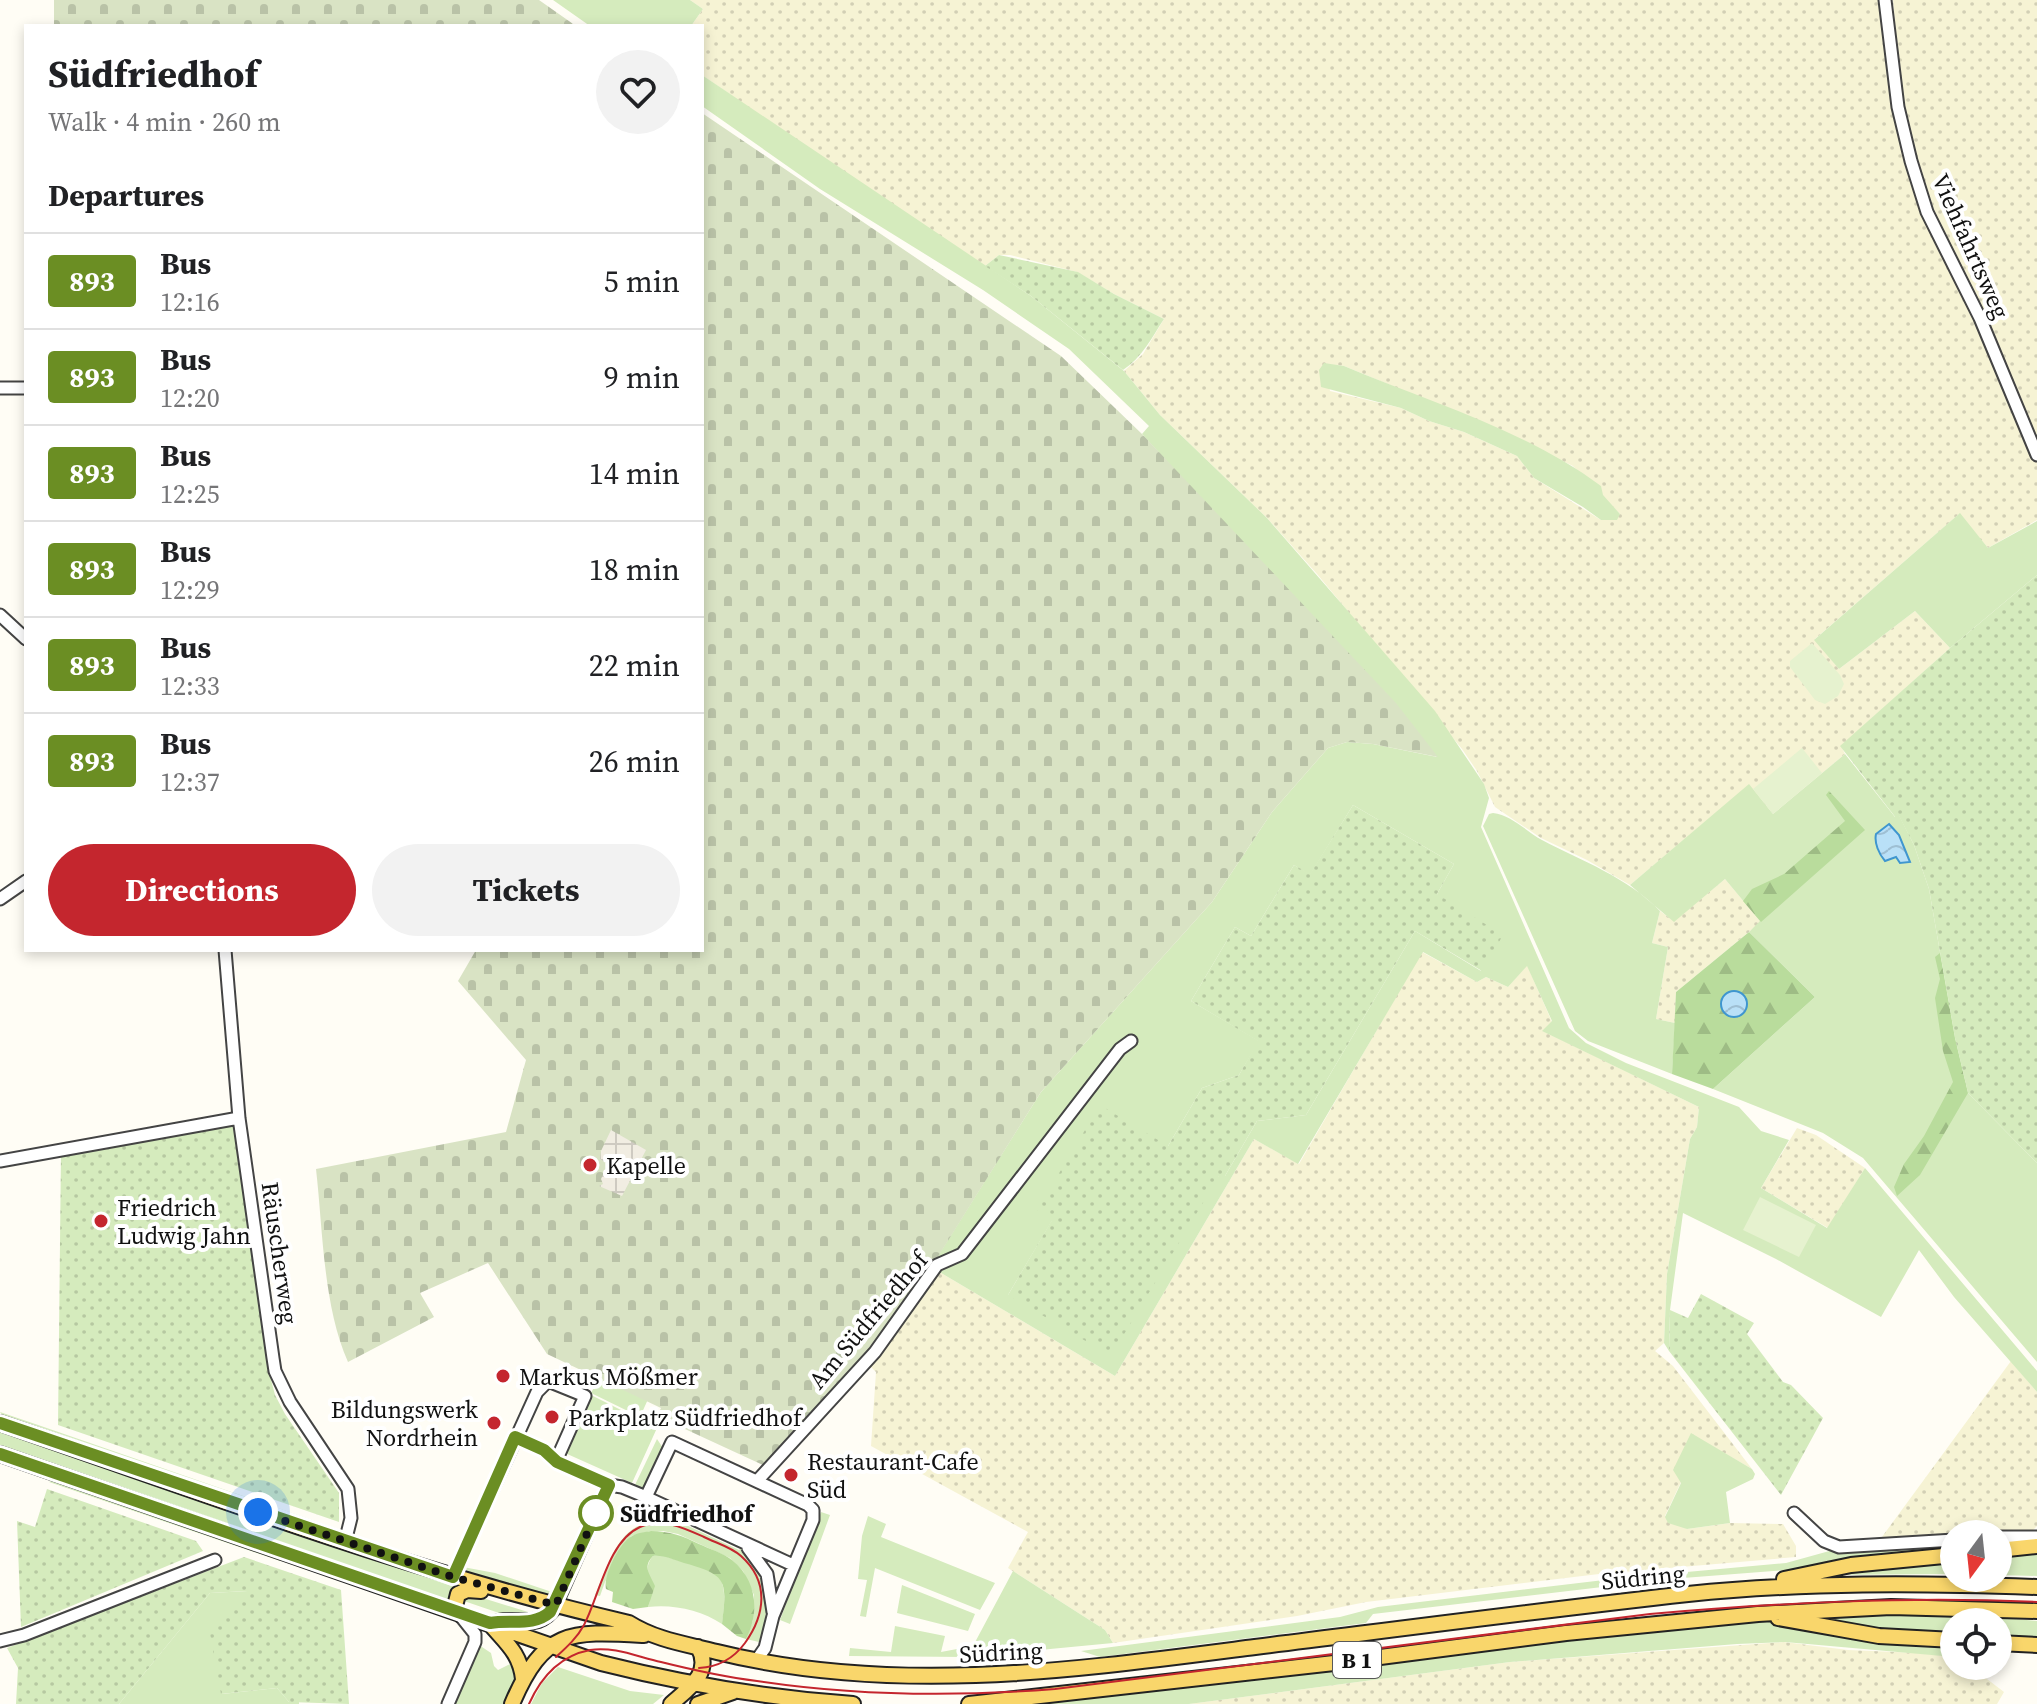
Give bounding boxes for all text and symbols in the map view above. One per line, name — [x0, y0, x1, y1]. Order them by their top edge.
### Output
text: Südfriedhof — [48, 48, 258, 100]
button: heart — [596, 50, 680, 134]
text: Walk · 4 min · 260 m — [48, 104, 281, 140]
street label: Viehfahrtsweg — [1924, 168, 2018, 324]
text: Departures — [48, 175, 204, 216]
text: Bus — [160, 243, 211, 284]
text: 5 min — [604, 261, 680, 302]
text: 893 — [69, 262, 115, 300]
text: 12:16 — [160, 284, 220, 320]
text: Bus — [160, 339, 211, 380]
text: 9 min — [604, 357, 680, 398]
text: 893 — [69, 358, 115, 396]
text: 12:20 — [160, 380, 220, 416]
text: Bus — [160, 435, 211, 476]
text: 14 min — [589, 453, 680, 494]
text: 893 — [69, 454, 115, 492]
text: 12:25 — [160, 476, 220, 512]
text: Bus — [160, 531, 211, 572]
text: 18 min — [589, 549, 680, 590]
text: 893 — [69, 550, 115, 588]
text: 12:29 — [160, 572, 220, 608]
text: Bus — [160, 627, 211, 668]
text: 22 min — [589, 645, 680, 686]
text: 893 — [69, 646, 115, 684]
text: 12:33 — [160, 668, 220, 704]
text: Bus — [160, 723, 211, 764]
text: 26 min — [589, 741, 680, 782]
text: 893 — [69, 742, 115, 780]
text: 12:37 — [160, 764, 220, 800]
button: Directions — [48, 844, 356, 936]
button: Tickets — [372, 844, 680, 936]
place label: Kapelle — [606, 1149, 686, 1182]
marker: Kapelle — [581, 1156, 599, 1174]
street label: Räuscherweg — [254, 1180, 306, 1326]
place label: Friedrich Ludwig Jahn — [117, 1191, 251, 1252]
marker: Friedrich Ludwig Jahn — [92, 1212, 110, 1230]
street label: Am Südfriedhof — [801, 1242, 937, 1396]
place label: Markus Mößmer — [519, 1360, 698, 1393]
marker: Markus Mößmer — [494, 1367, 512, 1385]
place label: Bildungswerk Nordrhein — [331, 1393, 479, 1454]
place label: Parkplatz Südfriedhof — [568, 1401, 804, 1434]
marker: Parkplatz Südfriedhof — [543, 1408, 561, 1426]
marker: Bildungswerk Nordrhein — [485, 1414, 503, 1432]
place label: Restaurant-Cafe Süd — [807, 1445, 979, 1506]
marker: Restaurant-Cafe Süd — [782, 1466, 800, 1484]
your location — [238, 1492, 278, 1532]
marker: Südfriedhof — [579, 1496, 613, 1530]
place label: Südfriedhof — [620, 1497, 756, 1530]
north arrow — [1940, 1520, 2012, 1592]
map controls — [1940, 1520, 2012, 1680]
street label: Südring — [1600, 1556, 1686, 1598]
button: locate — [1940, 1608, 2012, 1680]
street label: Südring — [958, 1633, 1044, 1671]
road number: B 1 — [1333, 1642, 1381, 1678]

